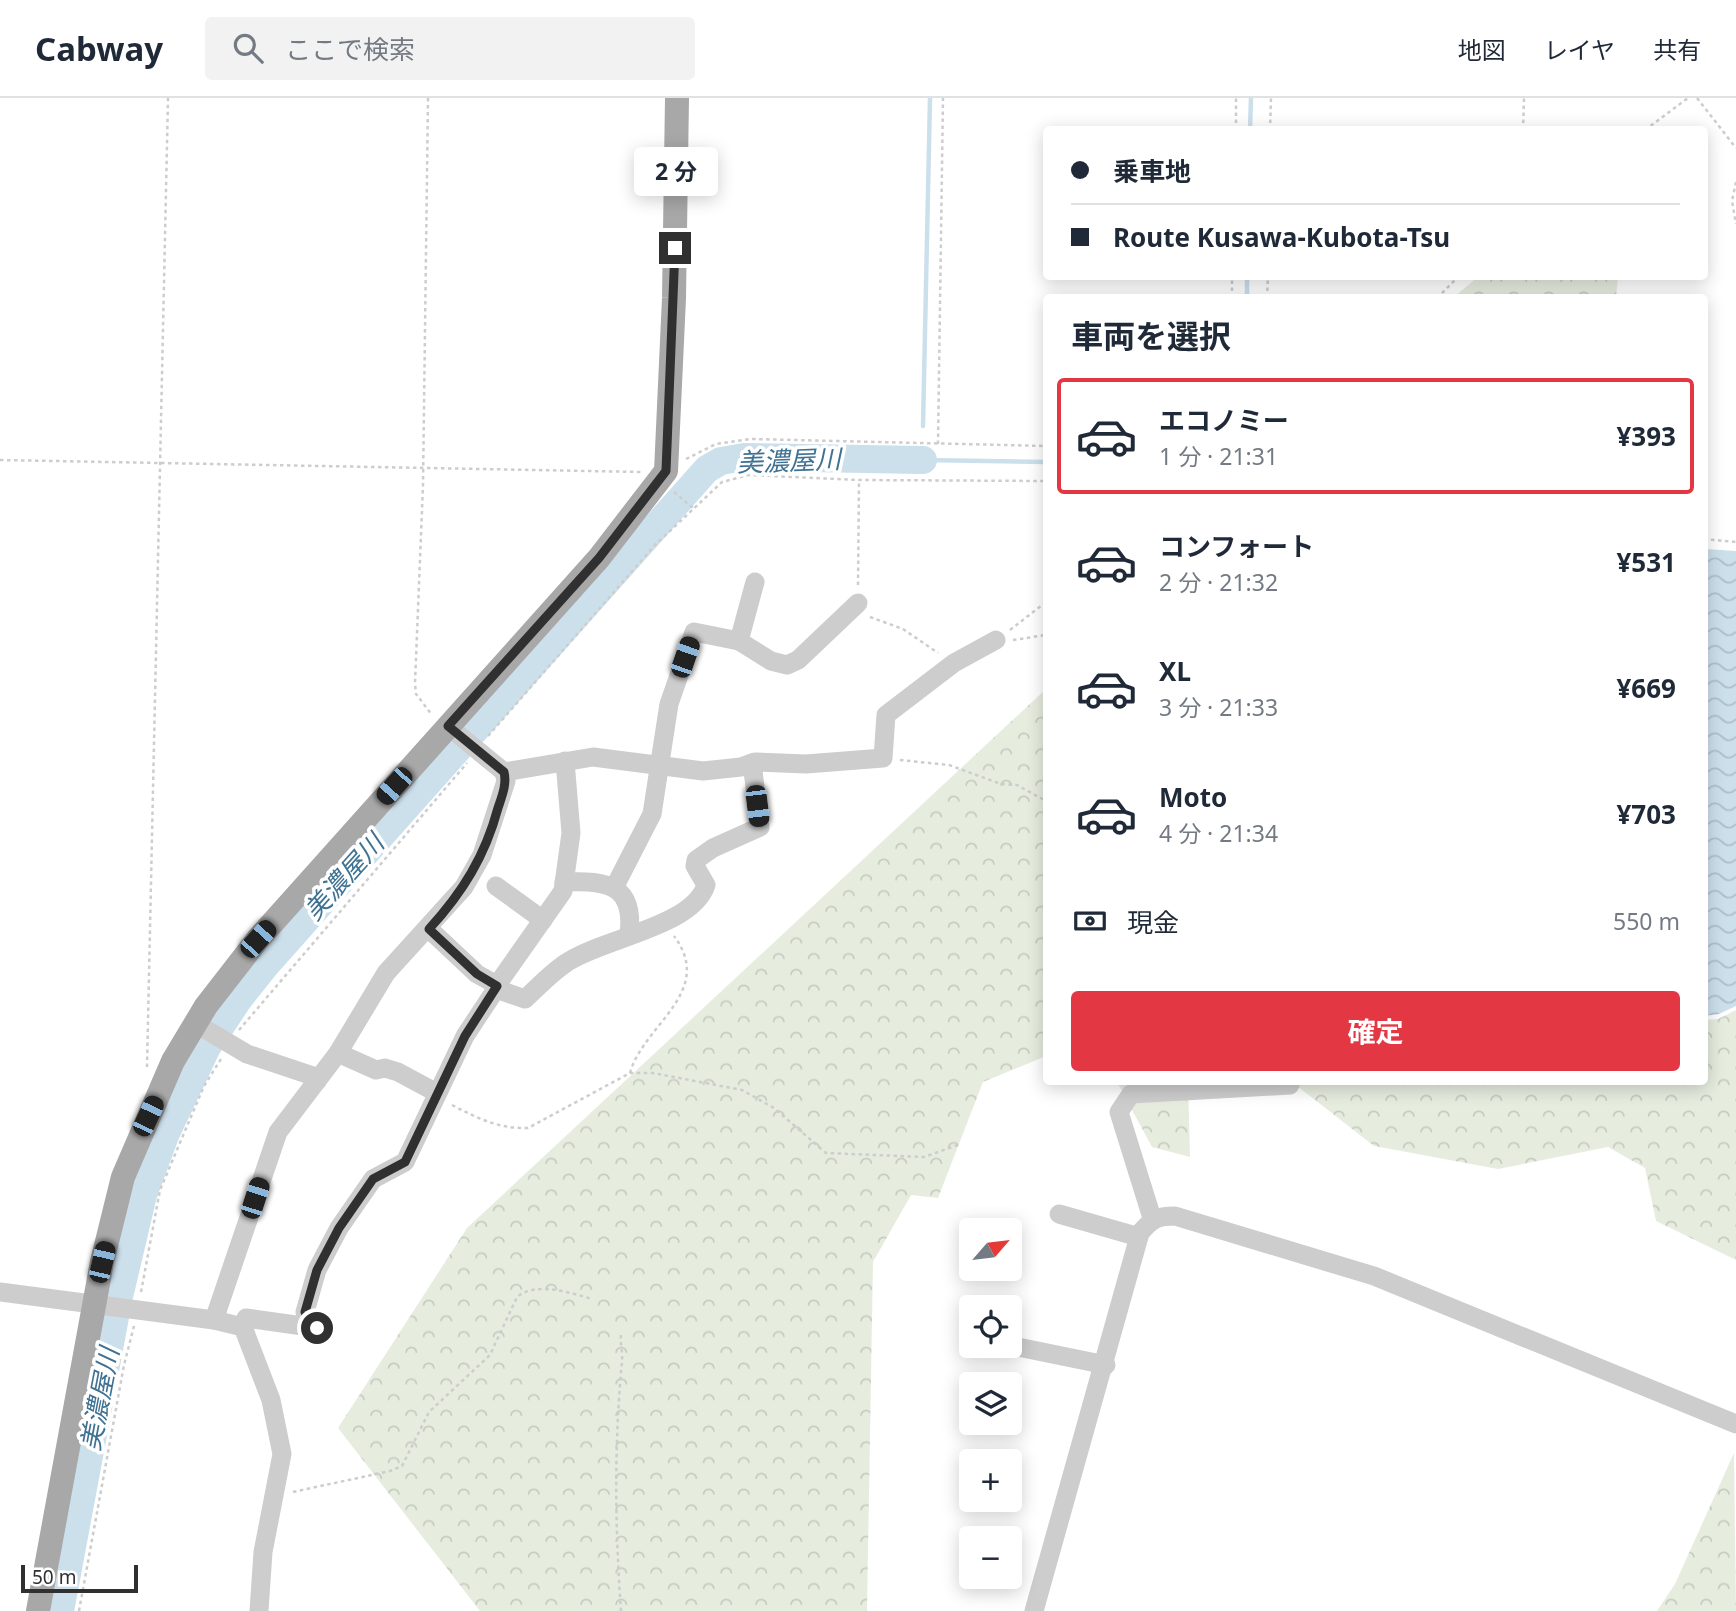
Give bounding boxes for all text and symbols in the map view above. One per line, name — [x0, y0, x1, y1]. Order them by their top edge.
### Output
search box — [205, 17, 695, 80]
text: Cabway — [35, 26, 163, 71]
icon: search — [229, 29, 267, 67]
text: ここで検索 — [285, 31, 415, 67]
text: 地図 — [1458, 33, 1506, 66]
text: レイヤ — [1544, 33, 1615, 66]
text: 共有 — [1653, 33, 1701, 66]
callout: 2 分 — [633, 146, 717, 195]
text: 乗車地 — [1113, 153, 1191, 189]
text: 2 分 — [655, 155, 697, 187]
text: Route Kusawa-Kubota-Tsu — [1113, 219, 1450, 255]
route end — [659, 232, 691, 264]
text: 車両を選択 — [1071, 314, 1231, 357]
text: エコノミー — [1159, 402, 1289, 438]
icon: car — [1075, 405, 1138, 468]
text: ¥393 — [1617, 418, 1676, 454]
water label: 美濃屋川 — [736, 440, 845, 480]
text: 1 分 · 21:31 — [1159, 440, 1278, 472]
text: コンフォート — [1159, 528, 1314, 564]
icon: car — [1075, 531, 1138, 594]
text: ¥531 — [1617, 544, 1676, 580]
text: 2 分 · 21:32 — [1159, 566, 1278, 598]
car — [669, 634, 702, 680]
text: XL — [1159, 653, 1191, 689]
icon: car — [1075, 657, 1138, 720]
text: ¥669 — [1617, 670, 1676, 706]
text: 3 分 · 21:33 — [1159, 691, 1278, 723]
car — [373, 763, 416, 809]
text: Moto — [1159, 779, 1227, 815]
icon: car — [1075, 783, 1138, 846]
car — [745, 784, 770, 828]
text: ¥703 — [1617, 796, 1676, 832]
text: 4 分 · 21:34 — [1159, 817, 1278, 849]
water label: 美濃屋川 — [295, 823, 393, 927]
icon: cash — [1071, 902, 1109, 940]
text: 現金 — [1127, 904, 1179, 940]
text: 550 m — [1613, 905, 1680, 937]
car — [237, 916, 280, 962]
button: 確定 — [1071, 991, 1680, 1071]
car — [130, 1093, 167, 1139]
car — [239, 1175, 272, 1221]
north arrow — [959, 1218, 1022, 1281]
map controls — [959, 1218, 1022, 1589]
car — [88, 1239, 117, 1285]
button: locate — [959, 1295, 1022, 1358]
route start — [301, 1312, 333, 1344]
water label: 美濃屋川 — [71, 1341, 127, 1453]
button: layers — [959, 1372, 1022, 1435]
button: + — [959, 1449, 1022, 1512]
button: − — [959, 1526, 1022, 1589]
scale bar — [21, 1562, 138, 1594]
text: 50 m — [32, 1564, 76, 1590]

